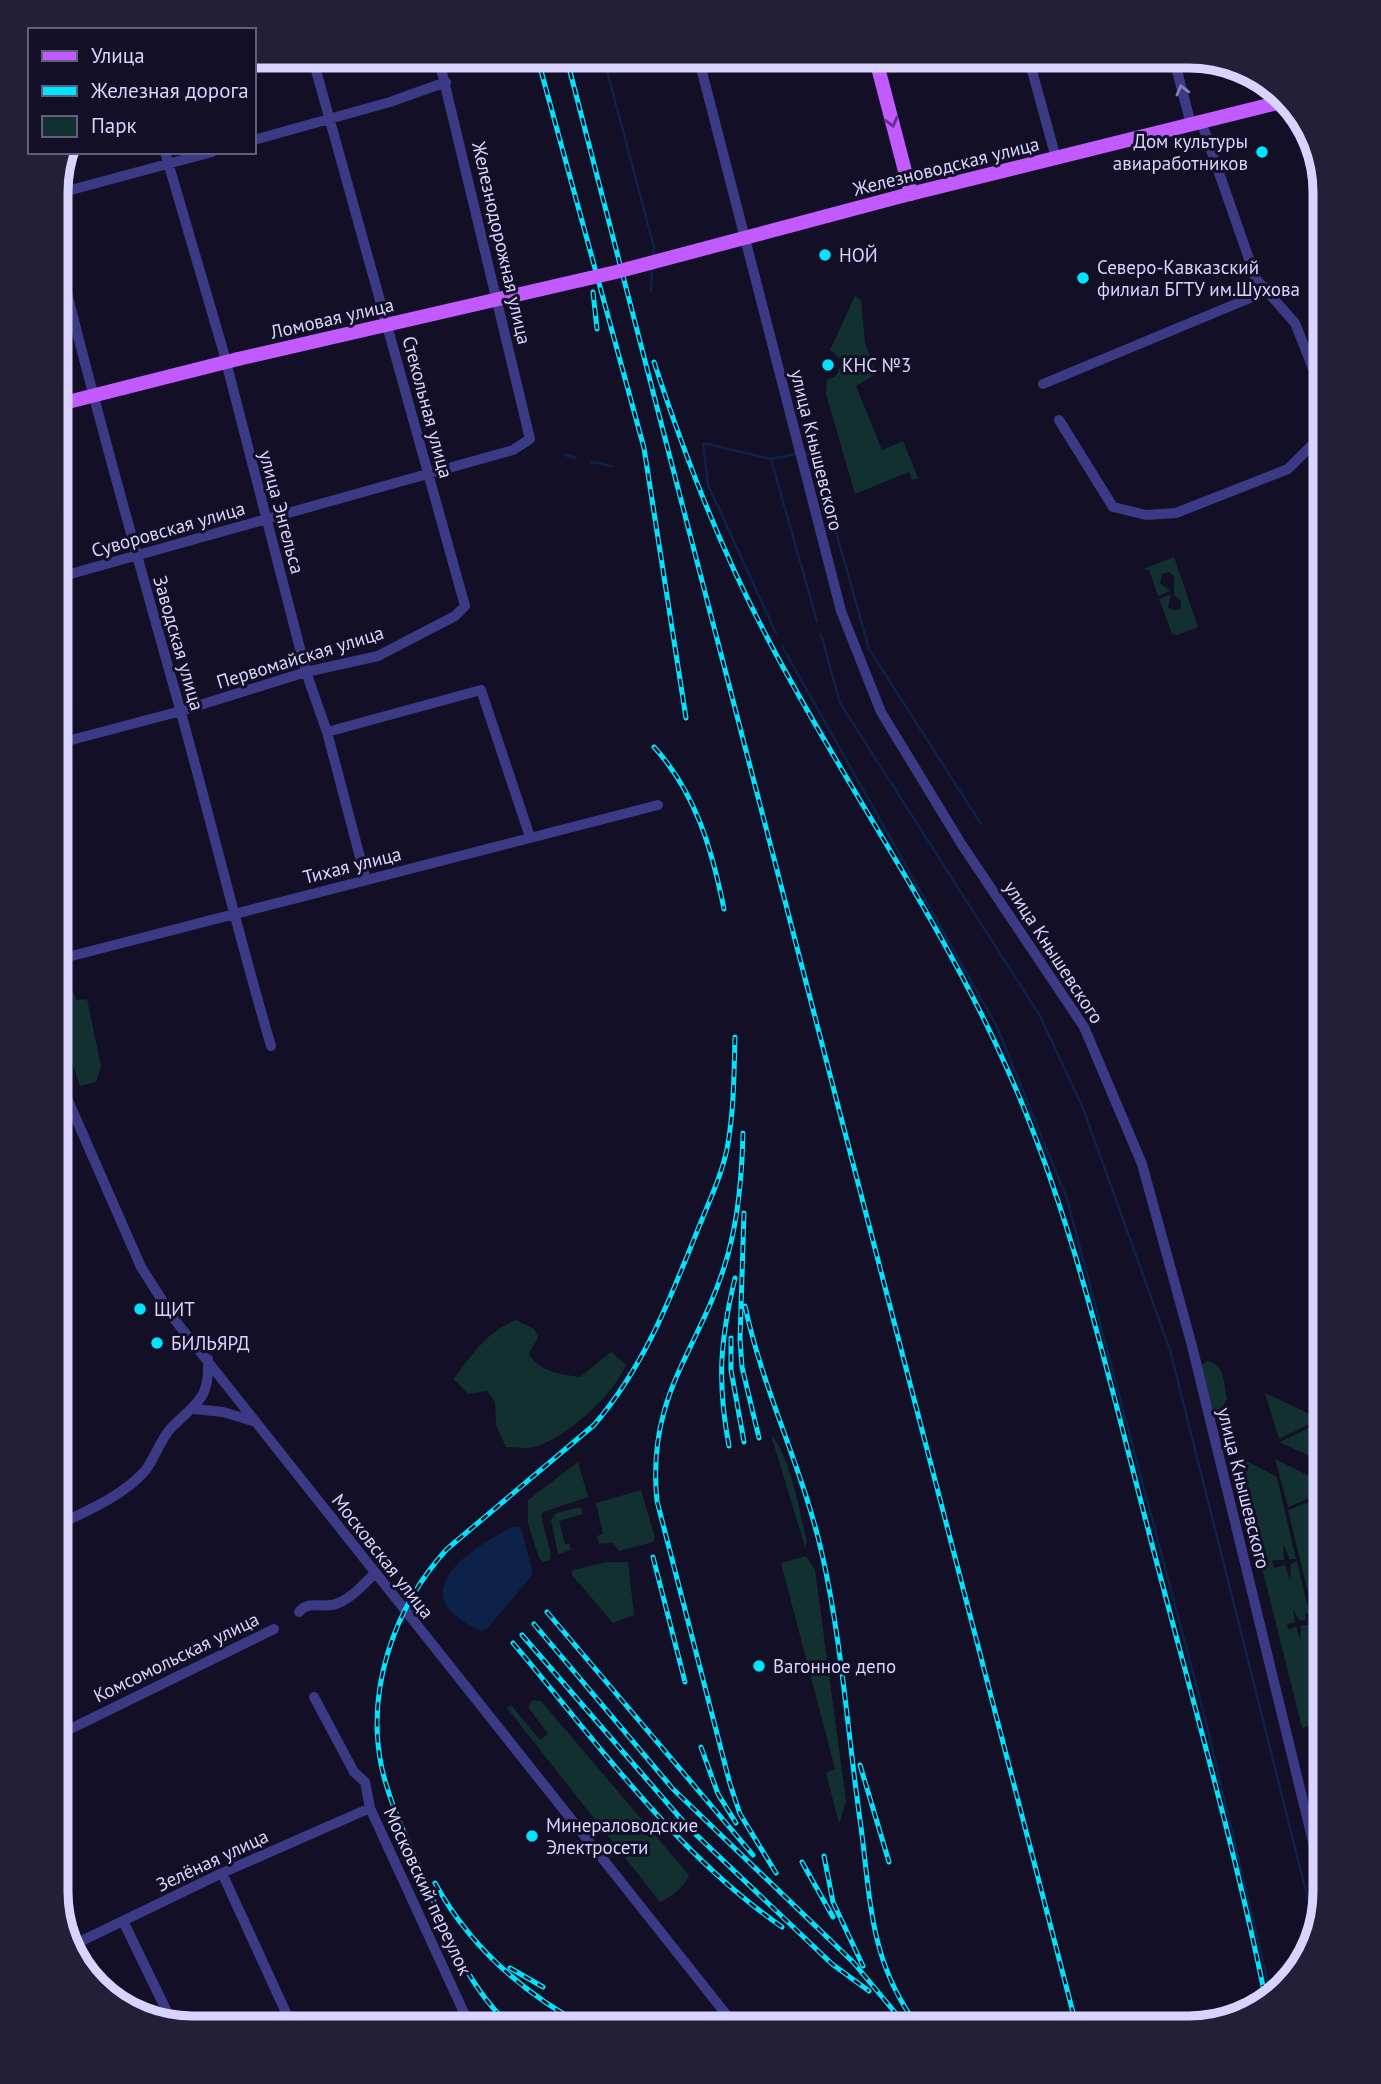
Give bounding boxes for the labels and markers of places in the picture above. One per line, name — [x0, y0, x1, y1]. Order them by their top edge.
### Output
place label: Дом культуры авиаработников — [1113, 129, 1248, 175]
marker: Дом культуры авиаработников — [1254, 144, 1270, 160]
place label: НОЙ — [839, 243, 878, 267]
marker: НОЙ — [817, 247, 833, 263]
place label: Северо-Кавказский филиал БГТУ им.Шухова — [1097, 255, 1300, 301]
marker: Северо-Кавказский филиал БГТУ им.Шухова — [1075, 270, 1091, 286]
place label: КНС №3 — [842, 353, 911, 377]
marker: КНС №3 — [820, 357, 836, 373]
place label: ЩИТ — [154, 1297, 195, 1321]
marker: ЩИТ — [132, 1301, 148, 1317]
place label: БИЛЬЯРД — [171, 1331, 250, 1355]
marker: БИЛЬЯРД — [149, 1335, 165, 1351]
place label: Вагонное депо — [773, 1654, 896, 1678]
marker: Вагонное депо — [751, 1658, 767, 1674]
place label: Минераловодские Электросети — [546, 1813, 698, 1859]
marker: Минераловодские Электросети — [524, 1828, 540, 1844]

